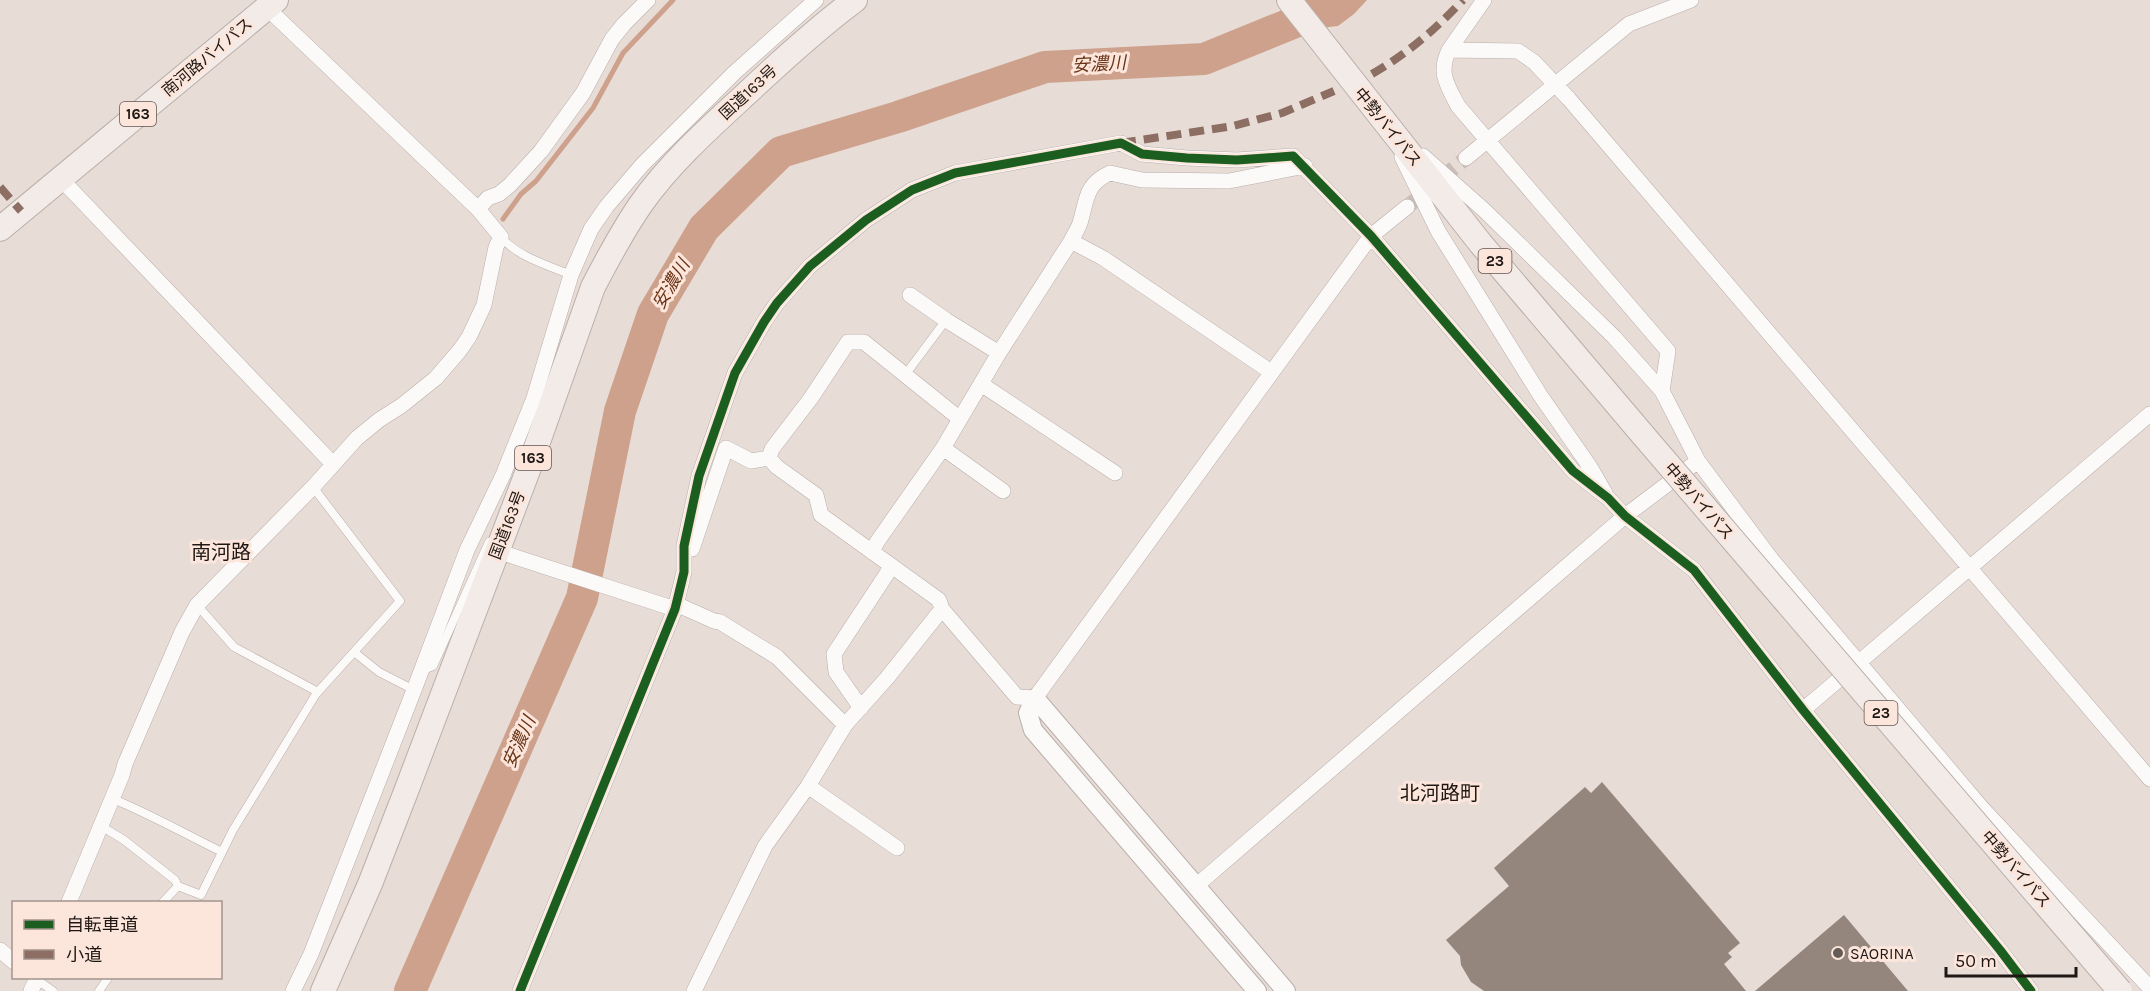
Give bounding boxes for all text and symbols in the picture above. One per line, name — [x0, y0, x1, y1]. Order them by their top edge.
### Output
street label: 南河路バイパス — [158, 14, 256, 100]
water label: 安濃川 — [1071, 51, 1129, 76]
street label: 国道163号 — [715, 61, 781, 123]
street label: 中勢バイパス — [1351, 84, 1425, 170]
road number: 163 — [120, 102, 156, 126]
road number: 23 — [1478, 249, 1512, 273]
water label: 安濃川 — [648, 253, 695, 313]
road number: 163 — [515, 446, 551, 470]
street label: 中勢バイパス — [1660, 459, 1738, 543]
street label: 国道163号 — [485, 488, 529, 562]
district label: 南河路 — [191, 541, 251, 564]
road number: 23 — [1864, 701, 1898, 725]
water label: 安濃川 — [498, 711, 541, 771]
district label: 北河路町 — [1400, 782, 1480, 805]
street label: 中勢バイパス — [1977, 827, 2055, 911]
legend — [12, 901, 222, 979]
text: 自転車道 — [66, 914, 138, 936]
scale bar — [1946, 940, 2076, 978]
text: 小道 — [66, 944, 102, 966]
place label: SAORINA — [1850, 944, 1914, 963]
marker: SAORINA — [1831, 946, 1845, 960]
text: 50 m — [1955, 950, 1997, 972]

